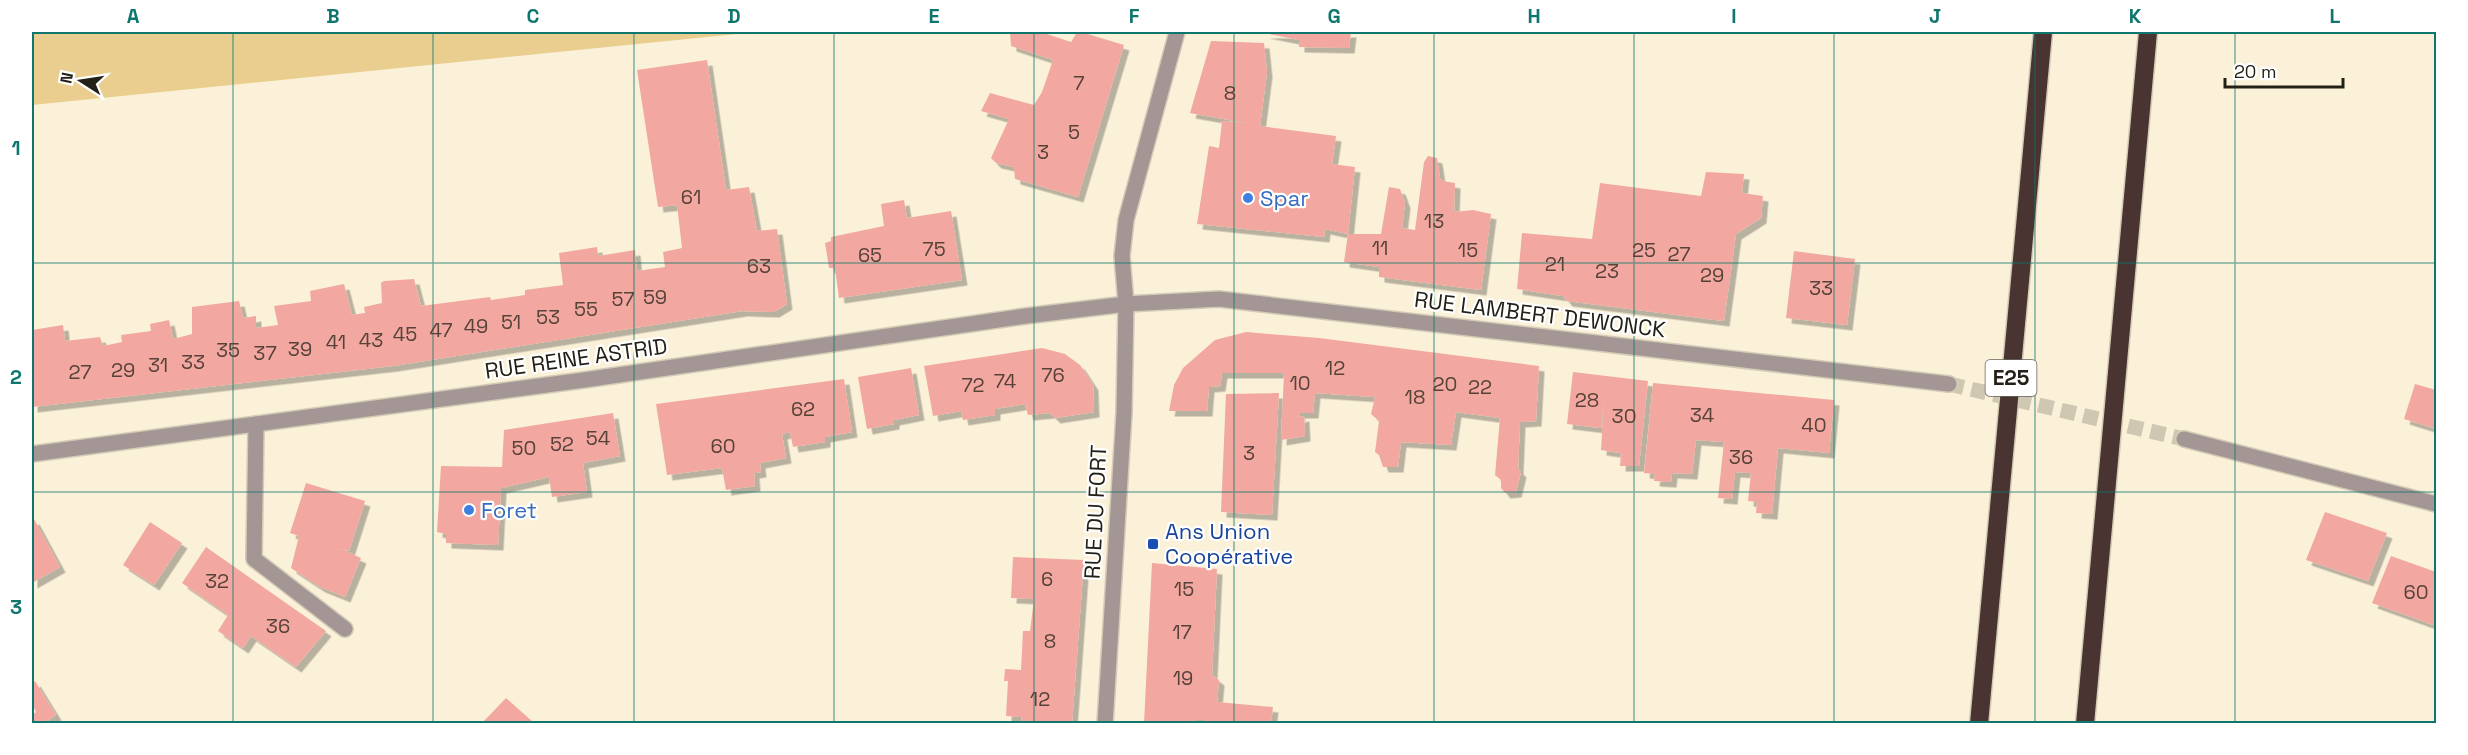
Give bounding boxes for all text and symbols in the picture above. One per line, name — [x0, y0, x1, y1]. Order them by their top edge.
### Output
text: A — [127, 3, 140, 29]
text: B — [326, 3, 340, 29]
text: C — [527, 3, 540, 29]
text: D — [727, 3, 741, 29]
text: E — [928, 3, 940, 29]
text: F — [1129, 3, 1140, 29]
text: G — [1327, 3, 1341, 29]
text: H — [1527, 3, 1541, 29]
text: I — [1731, 3, 1737, 29]
text: J — [1929, 3, 1941, 29]
text: K — [2129, 3, 2142, 29]
text: L — [2330, 3, 2341, 29]
north arrow — [51, 51, 111, 111]
scale bar — [2225, 51, 2344, 89]
text: 20 m — [2234, 60, 2277, 83]
house number: 7 — [1073, 70, 1085, 96]
text: N — [55, 71, 78, 85]
house number: 8 — [1224, 80, 1236, 106]
house number: 5 — [1068, 119, 1080, 145]
text: 1 — [11, 135, 21, 161]
house number: 3 — [1037, 139, 1049, 165]
house number: 61 — [681, 184, 701, 210]
place label: Spar — [1260, 184, 1309, 212]
marker: Spar — [1241, 191, 1255, 205]
house number: 13 — [1424, 208, 1444, 234]
house number: 11 — [1372, 235, 1388, 261]
house number: 75 — [922, 236, 946, 262]
house number: 15 — [1458, 237, 1478, 263]
house number: 25 — [1632, 237, 1656, 263]
house number: 27 — [1667, 241, 1691, 267]
house number: 65 — [858, 242, 882, 268]
house number: 21 — [1545, 251, 1565, 277]
house number: 63 — [747, 253, 771, 279]
house number: 23 — [1595, 258, 1619, 284]
house number: 29 — [1700, 262, 1724, 288]
house number: 33 — [1809, 275, 1833, 301]
house number: 59 — [643, 284, 667, 310]
street label: RUE LAMBERT DEWONCK — [1413, 285, 1668, 343]
house number: 57 — [611, 286, 635, 312]
house number: 55 — [574, 296, 598, 322]
house number: 53 — [536, 304, 560, 330]
house number: 51 — [501, 309, 521, 335]
house number: 49 — [464, 313, 488, 339]
house number: 47 — [429, 317, 453, 343]
house number: 45 — [393, 321, 417, 347]
house number: 43 — [359, 327, 383, 353]
house number: 41 — [326, 329, 346, 355]
street label: RUE REINE ASTRID — [483, 331, 669, 385]
house number: 39 — [288, 336, 312, 362]
house number: 35 — [216, 337, 240, 363]
house number: 37 — [253, 340, 277, 366]
house number: 33 — [181, 349, 205, 375]
house number: 31 — [148, 352, 168, 378]
house number: 12 — [1325, 355, 1345, 381]
house number: 29 — [111, 357, 135, 383]
house number: 27 — [68, 359, 92, 385]
road number: E25 — [1986, 360, 2036, 396]
house number: 76 — [1041, 362, 1065, 388]
text: 2 — [10, 364, 22, 390]
house number: 74 — [994, 368, 1016, 394]
house number: 10 — [1289, 370, 1311, 396]
house number: 20 — [1433, 371, 1457, 397]
house number: 72 — [961, 372, 985, 398]
house number: 22 — [1468, 374, 1492, 400]
house number: 18 — [1405, 384, 1425, 410]
house number: 28 — [1575, 387, 1599, 413]
house number: 62 — [791, 396, 815, 422]
house number: 34 — [1690, 402, 1714, 428]
house number: 30 — [1612, 403, 1636, 429]
house number: 40 — [1801, 412, 1827, 438]
house number: 54 — [586, 425, 610, 451]
house number: 52 — [550, 431, 574, 457]
house number: 60 — [710, 433, 736, 459]
house number: 50 — [512, 435, 536, 461]
house number: 3 — [1243, 440, 1255, 466]
street label: RUE DU FORT — [1077, 444, 1113, 580]
house number: 36 — [1729, 444, 1753, 470]
place label: Foret — [481, 496, 537, 524]
marker: Foret — [462, 503, 476, 517]
place label: Ans Union Coopérative — [1165, 517, 1293, 570]
marker: Ans Union Coopérative — [1146, 537, 1160, 551]
house number: 6 — [1041, 566, 1053, 592]
house number: 32 — [205, 568, 229, 594]
house number: 15 — [1174, 576, 1194, 602]
house number: 60 — [2403, 579, 2429, 605]
text: 3 — [10, 594, 22, 620]
house number: 36 — [266, 613, 290, 639]
house number: 17 — [1172, 619, 1192, 645]
house number: 8 — [1044, 628, 1056, 654]
house number: 19 — [1173, 665, 1193, 691]
house number: 12 — [1030, 686, 1050, 712]

